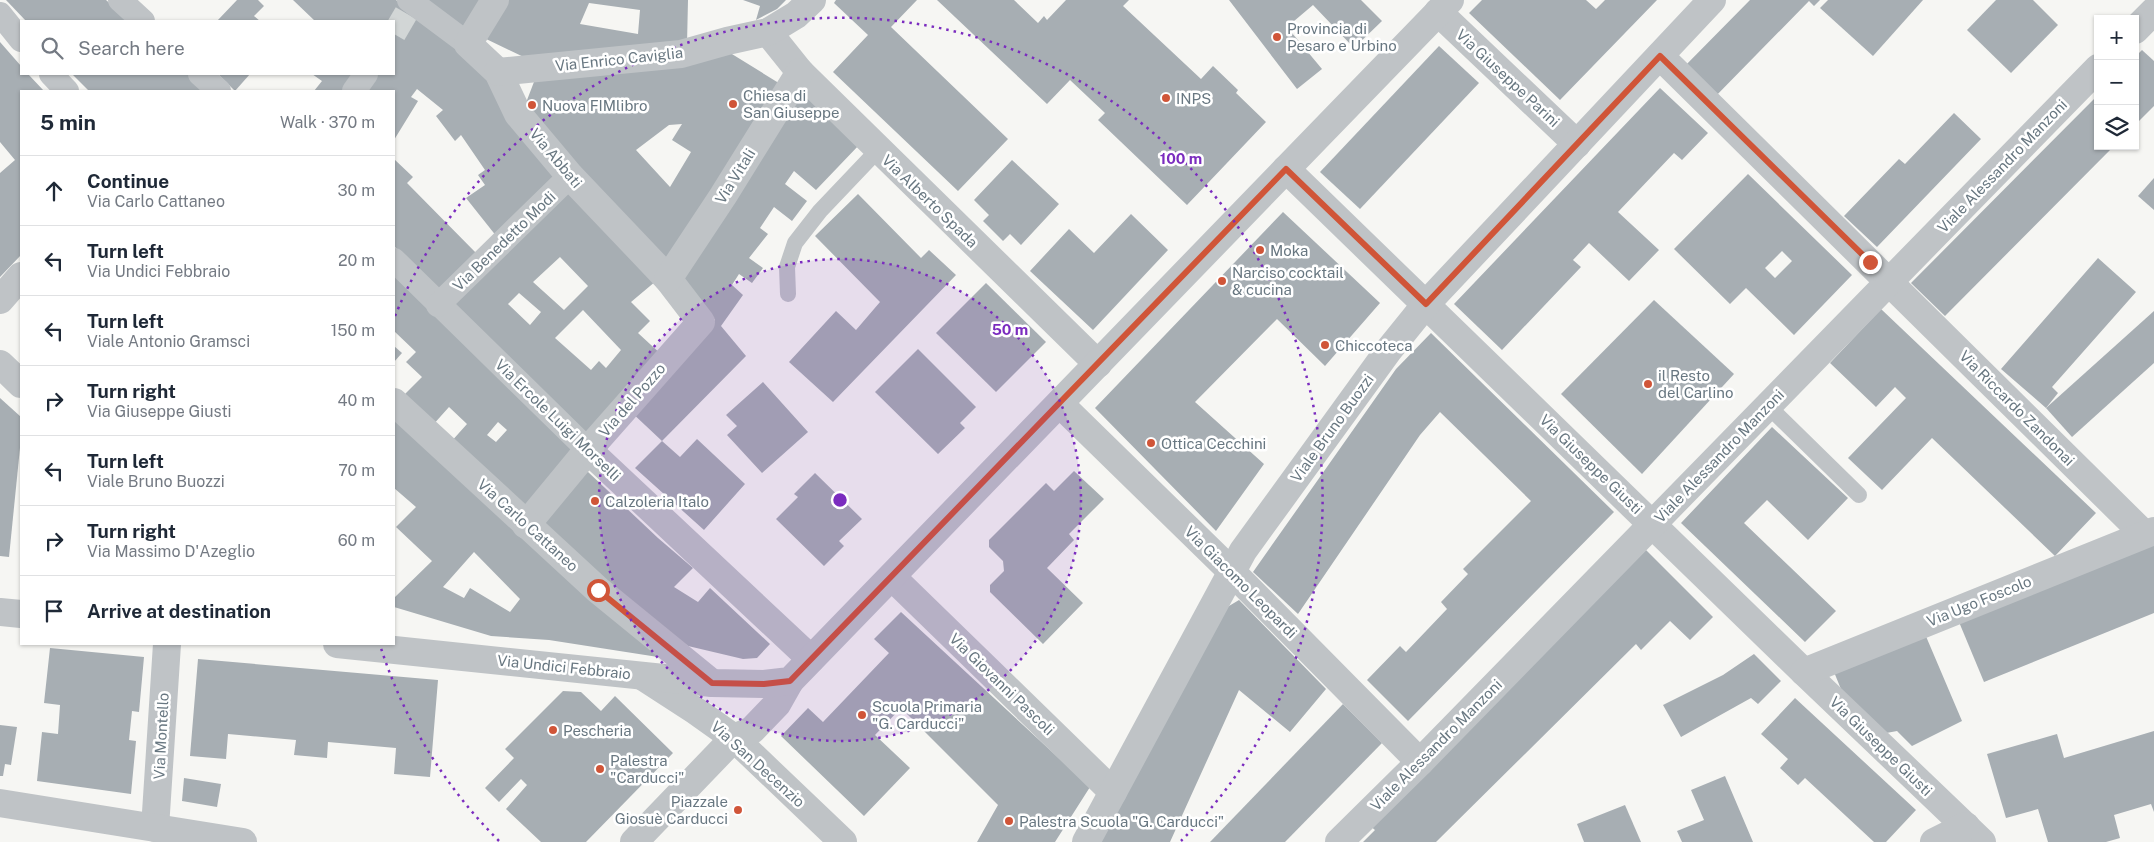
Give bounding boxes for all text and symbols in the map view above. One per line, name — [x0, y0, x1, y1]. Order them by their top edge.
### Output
map controls — [2094, 15, 2139, 150]
button: + — [2094, 15, 2139, 60]
search box — [20, 20, 395, 75]
place label: Provincia di Pesaro e Urbino — [1287, 20, 1397, 54]
street label: Via Giuseppe Parini — [1453, 26, 1563, 130]
marker: Provincia di Pesaro e Urbino — [1271, 31, 1283, 43]
icon: search — [38, 34, 66, 62]
text: Search here — [78, 37, 185, 59]
street label: Via Enrico Caviglia — [554, 44, 684, 74]
button: − — [2094, 60, 2139, 105]
place label: Chiesa di San Giuseppe — [743, 87, 839, 121]
place label: INPS — [1176, 90, 1211, 107]
marker: INPS — [1160, 92, 1172, 104]
street label: Viale Alessandro Manzoni — [1934, 96, 2070, 236]
place label: Nuova FIMlibro — [542, 97, 648, 114]
marker: Chiesa di San Giuseppe — [727, 98, 739, 110]
marker: Nuova FIMlibro — [526, 99, 538, 111]
button: layers — [2094, 105, 2139, 150]
text: 5 min — [40, 110, 96, 135]
text: Walk · 370 m — [280, 113, 375, 132]
street label: Via Abbati — [526, 125, 586, 191]
street label: Via Vitali — [712, 145, 758, 207]
text: 100 m — [1160, 150, 1202, 167]
street label: Via Alberto Spada — [879, 151, 981, 251]
text: Continue — [87, 170, 169, 192]
icon: ahead — [40, 177, 68, 205]
text: 30 m — [338, 181, 375, 200]
street label: Via Benedetto Modi — [449, 188, 559, 294]
text: Via Carlo Cattaneo — [87, 192, 225, 211]
text: Turn left — [87, 240, 164, 262]
place label: Moka — [1270, 242, 1308, 259]
marker: Moka — [1254, 244, 1266, 256]
icon: left — [40, 247, 68, 275]
text: 20 m — [338, 251, 375, 270]
route end — [1859, 251, 1882, 274]
text: Via Undici Febbraio — [87, 262, 230, 281]
place label: Narciso cocktail & cucina — [1232, 264, 1344, 298]
marker: Narciso cocktail & cucina — [1216, 275, 1228, 287]
text: Turn left — [87, 310, 164, 332]
icon: left — [40, 317, 68, 345]
text: 150 m — [331, 321, 375, 340]
text: 50 m — [992, 321, 1028, 338]
text: Viale Antonio Gramsci — [87, 332, 250, 351]
place label: Chiccoteca — [1335, 337, 1413, 354]
marker: Chiccoteca — [1319, 339, 1331, 351]
street label: Via Riccardo Zandonai — [1956, 347, 2078, 469]
street label: Via Ercole Luigi Morselli — [492, 356, 624, 484]
street label: Via del Pozzo — [595, 360, 669, 440]
place label: il Resto del Carlino — [1658, 367, 1733, 401]
street label: Viale Bruno Buozzi — [1287, 371, 1377, 485]
marker: il Resto del Carlino — [1642, 378, 1654, 390]
text: Turn right — [87, 380, 176, 402]
street label: Viale Alessandro Manzoni — [1651, 386, 1787, 526]
icon: right — [40, 387, 68, 415]
text: 40 m — [337, 391, 375, 410]
text: Via Giuseppe Giusti — [87, 402, 232, 421]
street label: Via Giuseppe Giusti — [1536, 411, 1646, 517]
place label: Ottica Cecchini — [1161, 435, 1266, 452]
marker: Ottica Cecchini — [1145, 437, 1157, 449]
text: Turn left — [87, 450, 164, 472]
icon: left — [40, 457, 68, 485]
text: 70 m — [338, 461, 375, 480]
text: Viale Bruno Buozzi — [87, 472, 225, 491]
street label: Via Carlo Cattaneo — [474, 475, 582, 575]
centre of rings — [831, 491, 849, 509]
place label: Calzoleria Italo — [605, 493, 709, 510]
marker: Calzoleria Italo — [589, 495, 601, 507]
text: Turn right — [87, 520, 176, 542]
street label: Via Giacomo Leopardi — [1181, 522, 1301, 642]
icon: right — [40, 527, 68, 555]
text: 60 m — [338, 531, 375, 550]
text: Via Massimo D'Azeglio — [87, 542, 255, 561]
street label: Via Ugo Foscolo — [1924, 572, 2034, 630]
route start — [587, 579, 610, 602]
icon: arrive — [40, 597, 68, 625]
text: Arrive at destination — [87, 600, 271, 622]
street label: Via Giovanni Pascoli — [946, 630, 1058, 738]
street label: Via Undici Febbraio — [496, 652, 632, 682]
street label: Viale Alessandro Manzoni — [1367, 676, 1505, 814]
street label: Via Montello — [150, 692, 172, 780]
street label: Via Giuseppe Giusti — [1826, 693, 1936, 799]
place label: Scuola Primaria "G. Carducci" — [872, 698, 982, 732]
marker: Scuola Primaria "G. Carducci" — [856, 709, 868, 721]
street label: Via San Decenzio — [708, 718, 808, 810]
place label: Pescheria — [563, 722, 632, 739]
marker: Pescheria — [547, 724, 559, 736]
place label: Palestra "Carducci" — [610, 752, 684, 786]
marker: Palestra "Carducci" — [594, 763, 606, 775]
place label: Piazzale Giosuè Carducci — [615, 793, 728, 827]
marker: Piazzale Giosuè Carducci — [732, 804, 744, 816]
place label: Palestra Scuola "G. Carducci" — [1019, 813, 1224, 830]
marker: Palestra Scuola "G. Carducci" — [1003, 815, 1015, 827]

